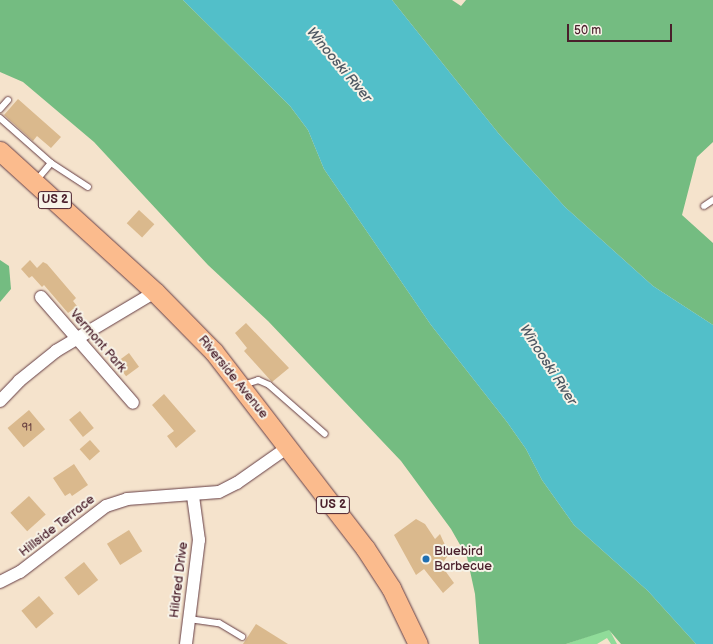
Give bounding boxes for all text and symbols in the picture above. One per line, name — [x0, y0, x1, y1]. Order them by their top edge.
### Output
scale bar — [569, 16, 674, 42]
text: 50 m — [574, 23, 601, 38]
water label: Winooski River — [303, 24, 375, 106]
road number: US 2 — [37, 190, 73, 210]
street label: Vermont Park — [66, 306, 130, 376]
water label: Winooski River — [516, 322, 580, 408]
street label: Riverside Avenue — [195, 332, 271, 422]
house number: 91 — [22, 421, 32, 435]
street label: Hillside Terrace — [16, 492, 98, 560]
road number: US 2 — [315, 495, 351, 515]
street label: Hildred Drive — [167, 541, 191, 619]
place label: Bluebird Barbecue — [434, 544, 492, 575]
marker: Bluebird Barbecue — [421, 554, 431, 564]

